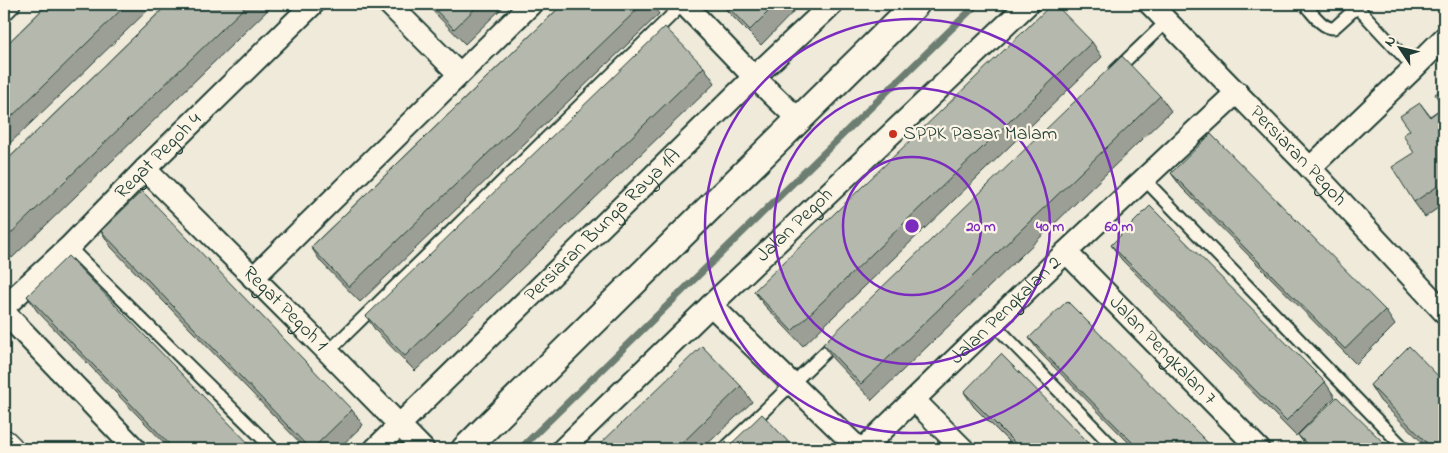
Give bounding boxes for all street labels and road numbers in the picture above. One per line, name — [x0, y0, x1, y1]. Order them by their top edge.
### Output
street label: Persiaran Pegoh — [1242, 99, 1353, 213]
street label: Regat Pegoh 4 — [108, 106, 209, 206]
street label: Persiaran Bunga Raya 1A — [518, 142, 687, 309]
street label: Jalan Pegoh — [749, 181, 840, 269]
street label: Jalan Pengkalan 2 — [943, 249, 1068, 372]
street label: Regat Pegoh 1 — [236, 260, 334, 358]
street label: Jalan Pengkalan 7 — [1102, 289, 1223, 412]

